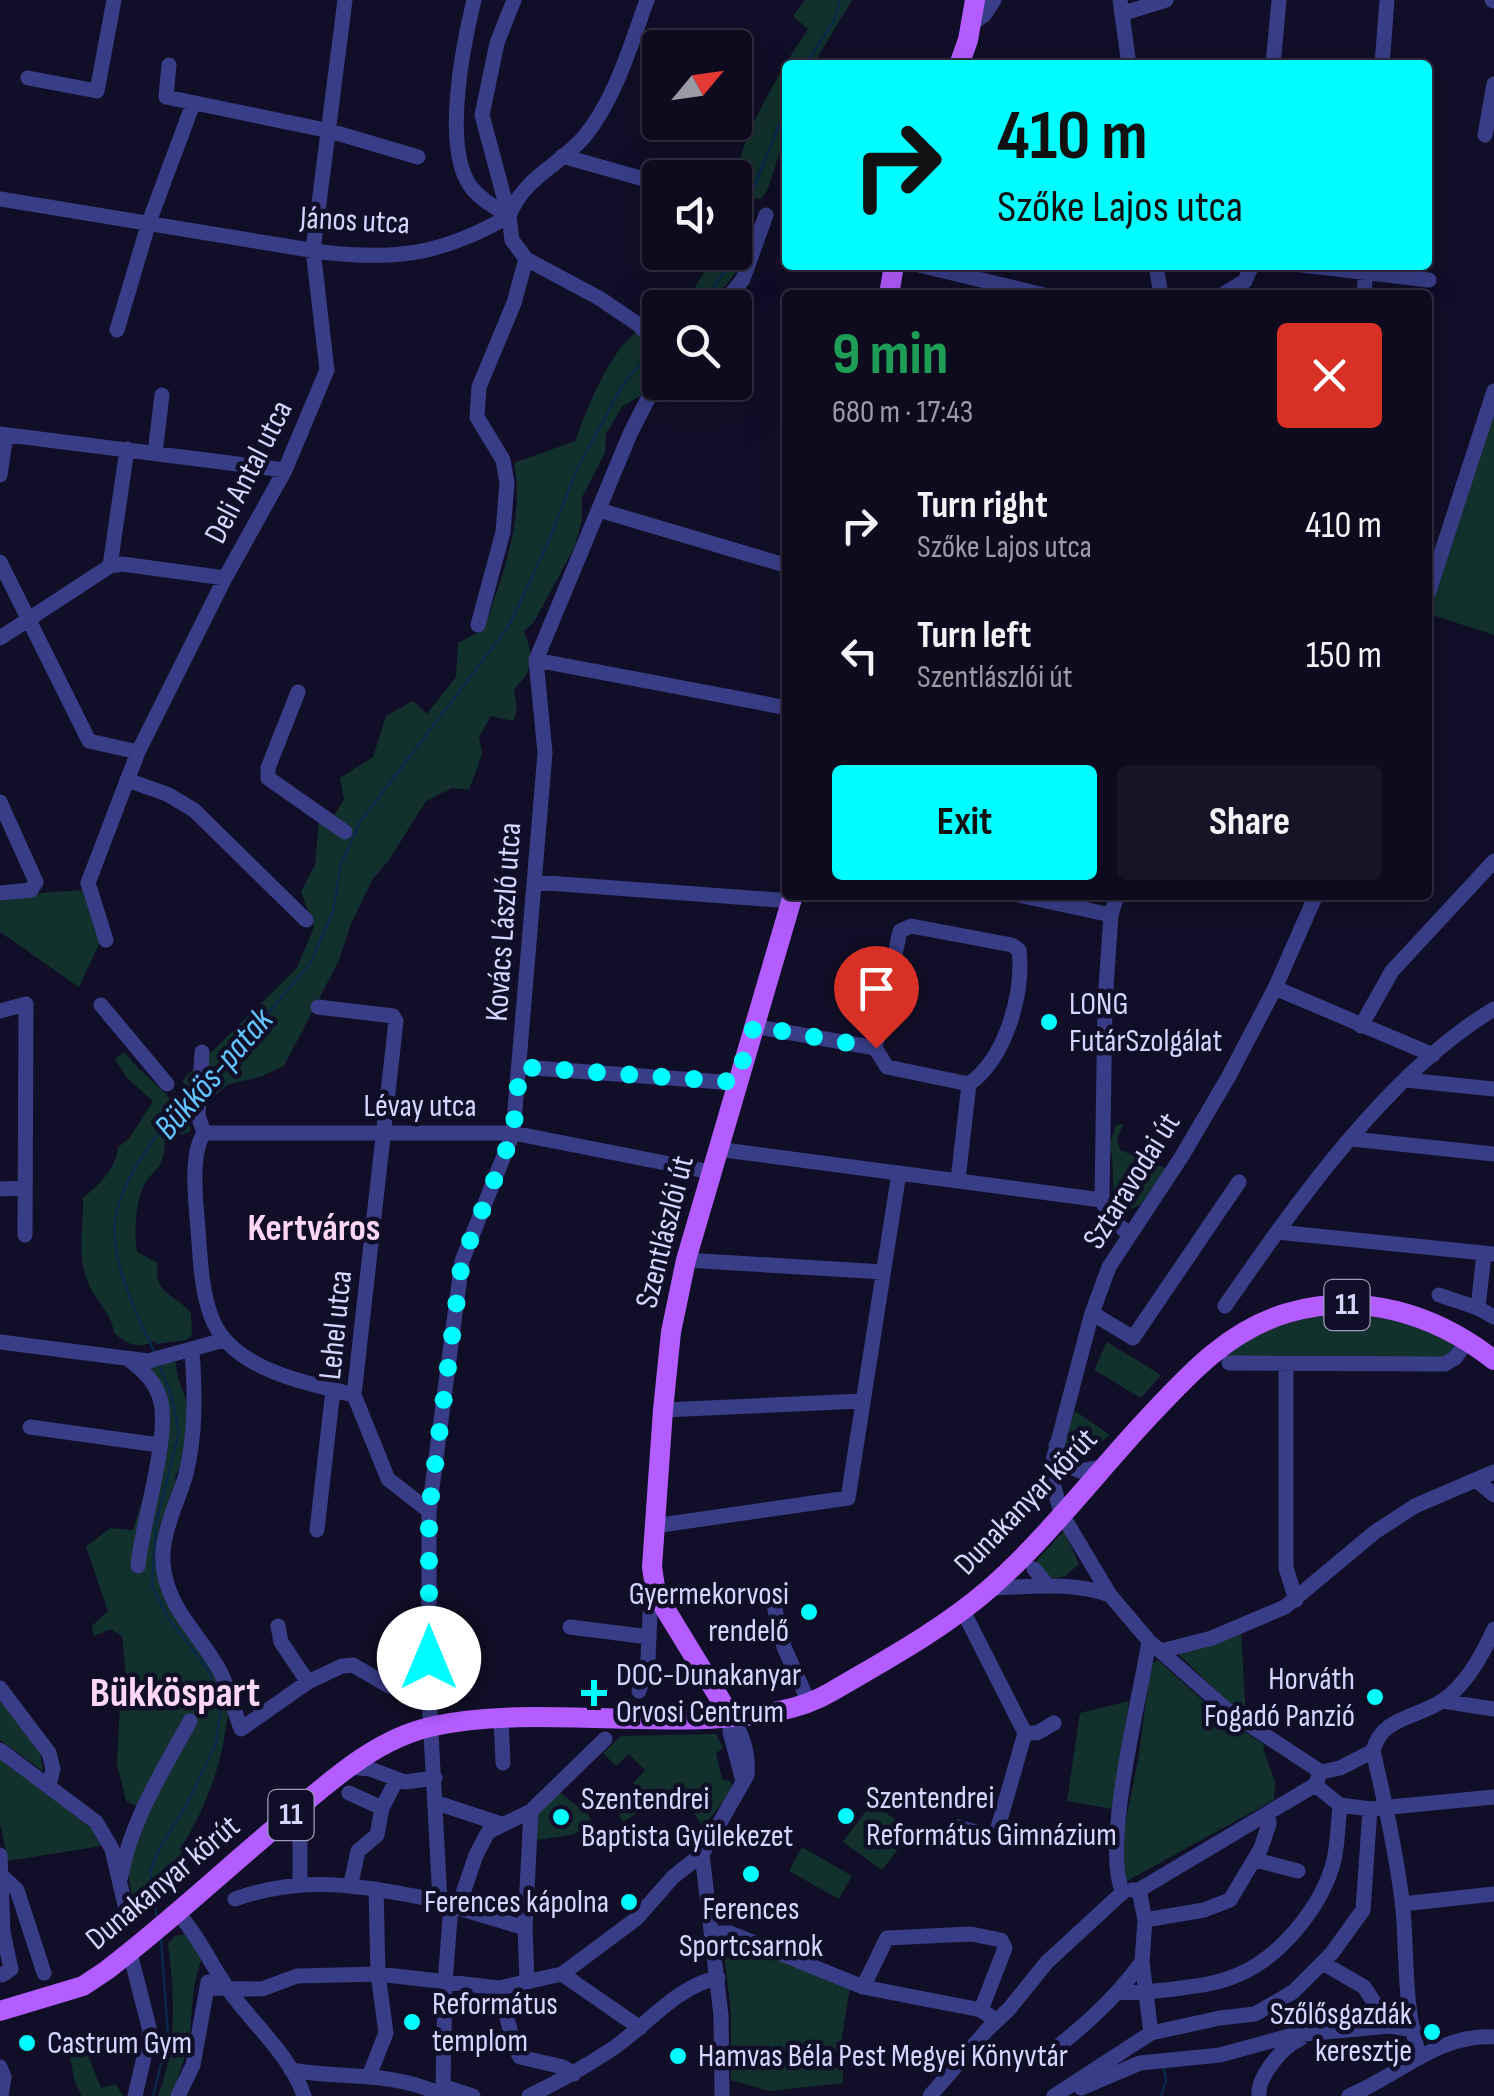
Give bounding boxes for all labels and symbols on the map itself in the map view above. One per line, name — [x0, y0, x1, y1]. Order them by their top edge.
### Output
north arrow — [642, 30, 752, 140]
street label: János utca — [298, 199, 411, 243]
street label: Deli Antal utca — [196, 394, 302, 550]
street label: Kovács László utca — [478, 821, 530, 1023]
pin — [834, 946, 919, 1049]
place label: LONG FutárSzolgálat — [1069, 985, 1222, 1061]
water label: Bükkös-patak — [145, 999, 283, 1148]
marker: LONG FutárSzolgálat — [1038, 1011, 1060, 1033]
street label: Lévay utca — [363, 1087, 477, 1126]
street label: Sztaravodai út — [1075, 1106, 1189, 1256]
street label: Szentlászlói út — [627, 1152, 703, 1312]
district label: Kertváros — [248, 1206, 380, 1251]
street label: Lehel utca — [311, 1268, 361, 1382]
road number: 11 — [1324, 1280, 1370, 1330]
street label: Dunakanyar körút — [946, 1420, 1106, 1584]
place label: Gyermekorvosi rendelő — [629, 1575, 789, 1651]
marker: Gyermekorvosi rendelő — [798, 1601, 820, 1623]
position arrow — [377, 1606, 481, 1710]
place label: DOC-Dunakanyar Orvosi Centrum — [616, 1656, 801, 1732]
place label: Horváth Fogadó Panzió — [1204, 1660, 1355, 1736]
district label: Bükköspart — [90, 1668, 260, 1719]
marker: DOC-Dunakanyar Orvosi Centrum — [581, 1680, 607, 1706]
marker: Horváth Fogadó Panzió — [1364, 1686, 1386, 1708]
place label: Szentendrei Református Gimnázium — [866, 1779, 1117, 1855]
place label: Szentendrei Baptista Gyülekezet — [581, 1780, 793, 1856]
road number: 11 — [268, 1790, 314, 1840]
marker: Szentendrei Református Gimnázium — [835, 1805, 857, 1827]
marker: Szentendrei Baptista Gyülekezet — [550, 1806, 572, 1828]
street label: Dunakanyar körút — [78, 1807, 248, 1959]
marker: Ferences Sportcsarnok — [740, 1863, 762, 1885]
place label: Ferences kápolna — [424, 1883, 609, 1922]
place label: Ferences Sportcsarnok — [679, 1890, 823, 1966]
marker: Ferences kápolna — [618, 1891, 640, 1913]
place label: Református templom — [432, 1985, 558, 2061]
place label: Szőlősgazdák keresztje — [1270, 1995, 1412, 2071]
marker: Református templom — [401, 2011, 423, 2033]
marker: Szőlősgazdák keresztje — [1421, 2021, 1443, 2043]
place label: Castrum Gym — [47, 2024, 192, 2063]
marker: Castrum Gym — [16, 2032, 38, 2054]
place label: Hamvas Béla Pest Megyei Könyvtár — [698, 2037, 1068, 2076]
marker: Hamvas Béla Pest Megyei Könyvtár — [667, 2045, 689, 2067]

